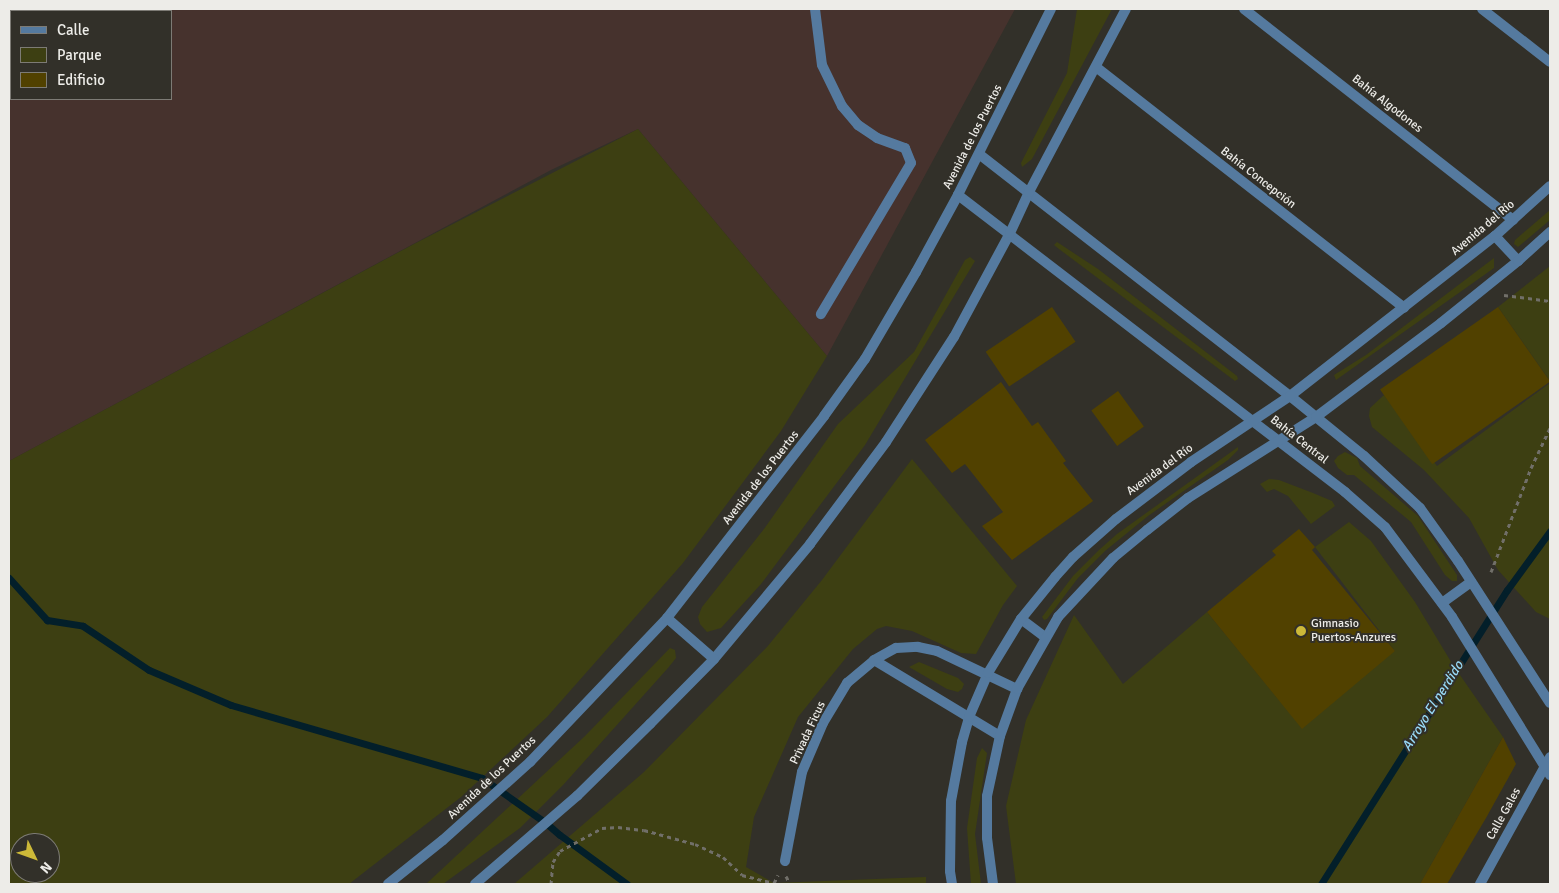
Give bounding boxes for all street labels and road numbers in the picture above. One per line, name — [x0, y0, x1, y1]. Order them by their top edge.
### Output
street label: Bahía Algodones — [1349, 72, 1425, 136]
street label: Avenida de los Puertos — [940, 82, 1006, 192]
street label: Bahía Concepción — [1217, 144, 1299, 212]
street label: Avenida del Río — [1448, 197, 1518, 259]
street label: Bahía Central — [1267, 413, 1331, 467]
street label: Avenida de los Puertos — [720, 428, 802, 528]
street label: Avenida del Río — [1124, 441, 1196, 499]
street label: Privada Ficus — [787, 699, 829, 767]
street label: Avenida de los Puertos — [445, 733, 539, 823]
street label: Calle Gales — [1484, 786, 1524, 842]

